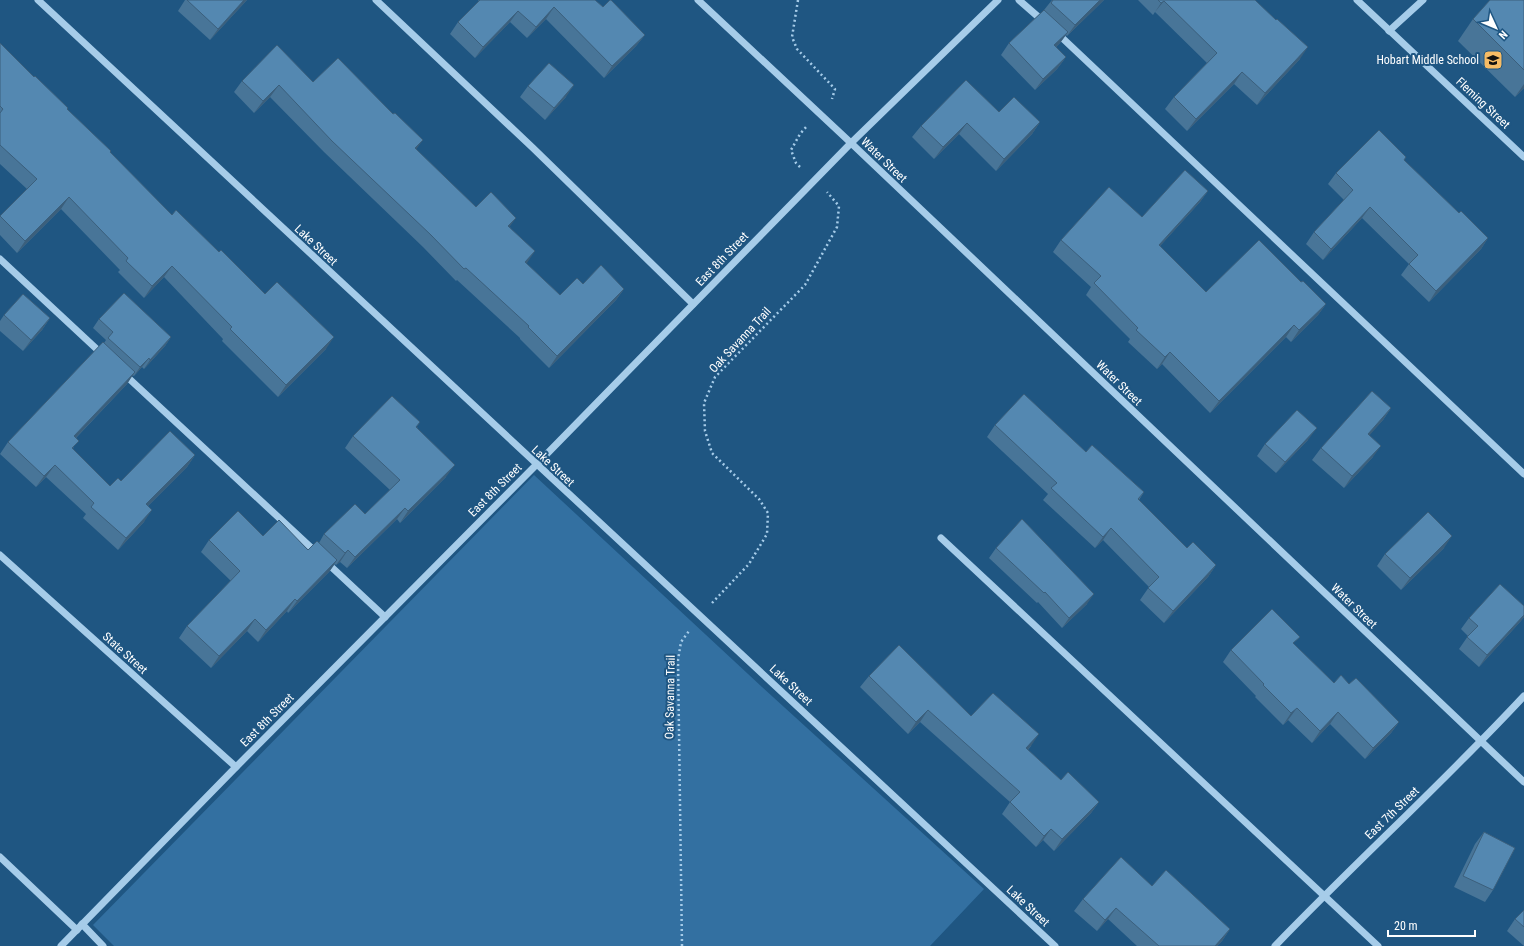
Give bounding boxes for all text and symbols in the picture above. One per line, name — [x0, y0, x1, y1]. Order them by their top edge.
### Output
north arrow — [1476, 8, 1516, 48]
text: N — [1496, 28, 1510, 42]
school or university icon: Hobart Middle School — [1482, 49, 1504, 71]
place label: Hobart Middle School — [1376, 53, 1479, 67]
street label: Fleming Street — [1453, 75, 1513, 132]
street label: Water Street — [858, 135, 910, 186]
street label: Lake Street — [292, 222, 341, 269]
street label: East 8th Street — [693, 229, 752, 289]
street label: Oak Savanna Trail — [706, 304, 774, 376]
street label: Water Street — [1093, 358, 1145, 409]
street label: Lake Street — [529, 443, 578, 490]
street label: East 8th Street — [465, 460, 525, 520]
street label: Water Street — [1328, 581, 1380, 632]
street label: State Street — [100, 629, 151, 677]
street label: Oak Savanna Trail — [662, 655, 678, 739]
street label: Lake Street — [767, 662, 816, 709]
street label: East 8th Street — [237, 690, 297, 750]
street label: East 7th Street — [1362, 783, 1422, 842]
street label: Lake Street — [1004, 883, 1053, 930]
scale bar — [1388, 912, 1475, 938]
text: 20 m — [1394, 919, 1418, 933]

